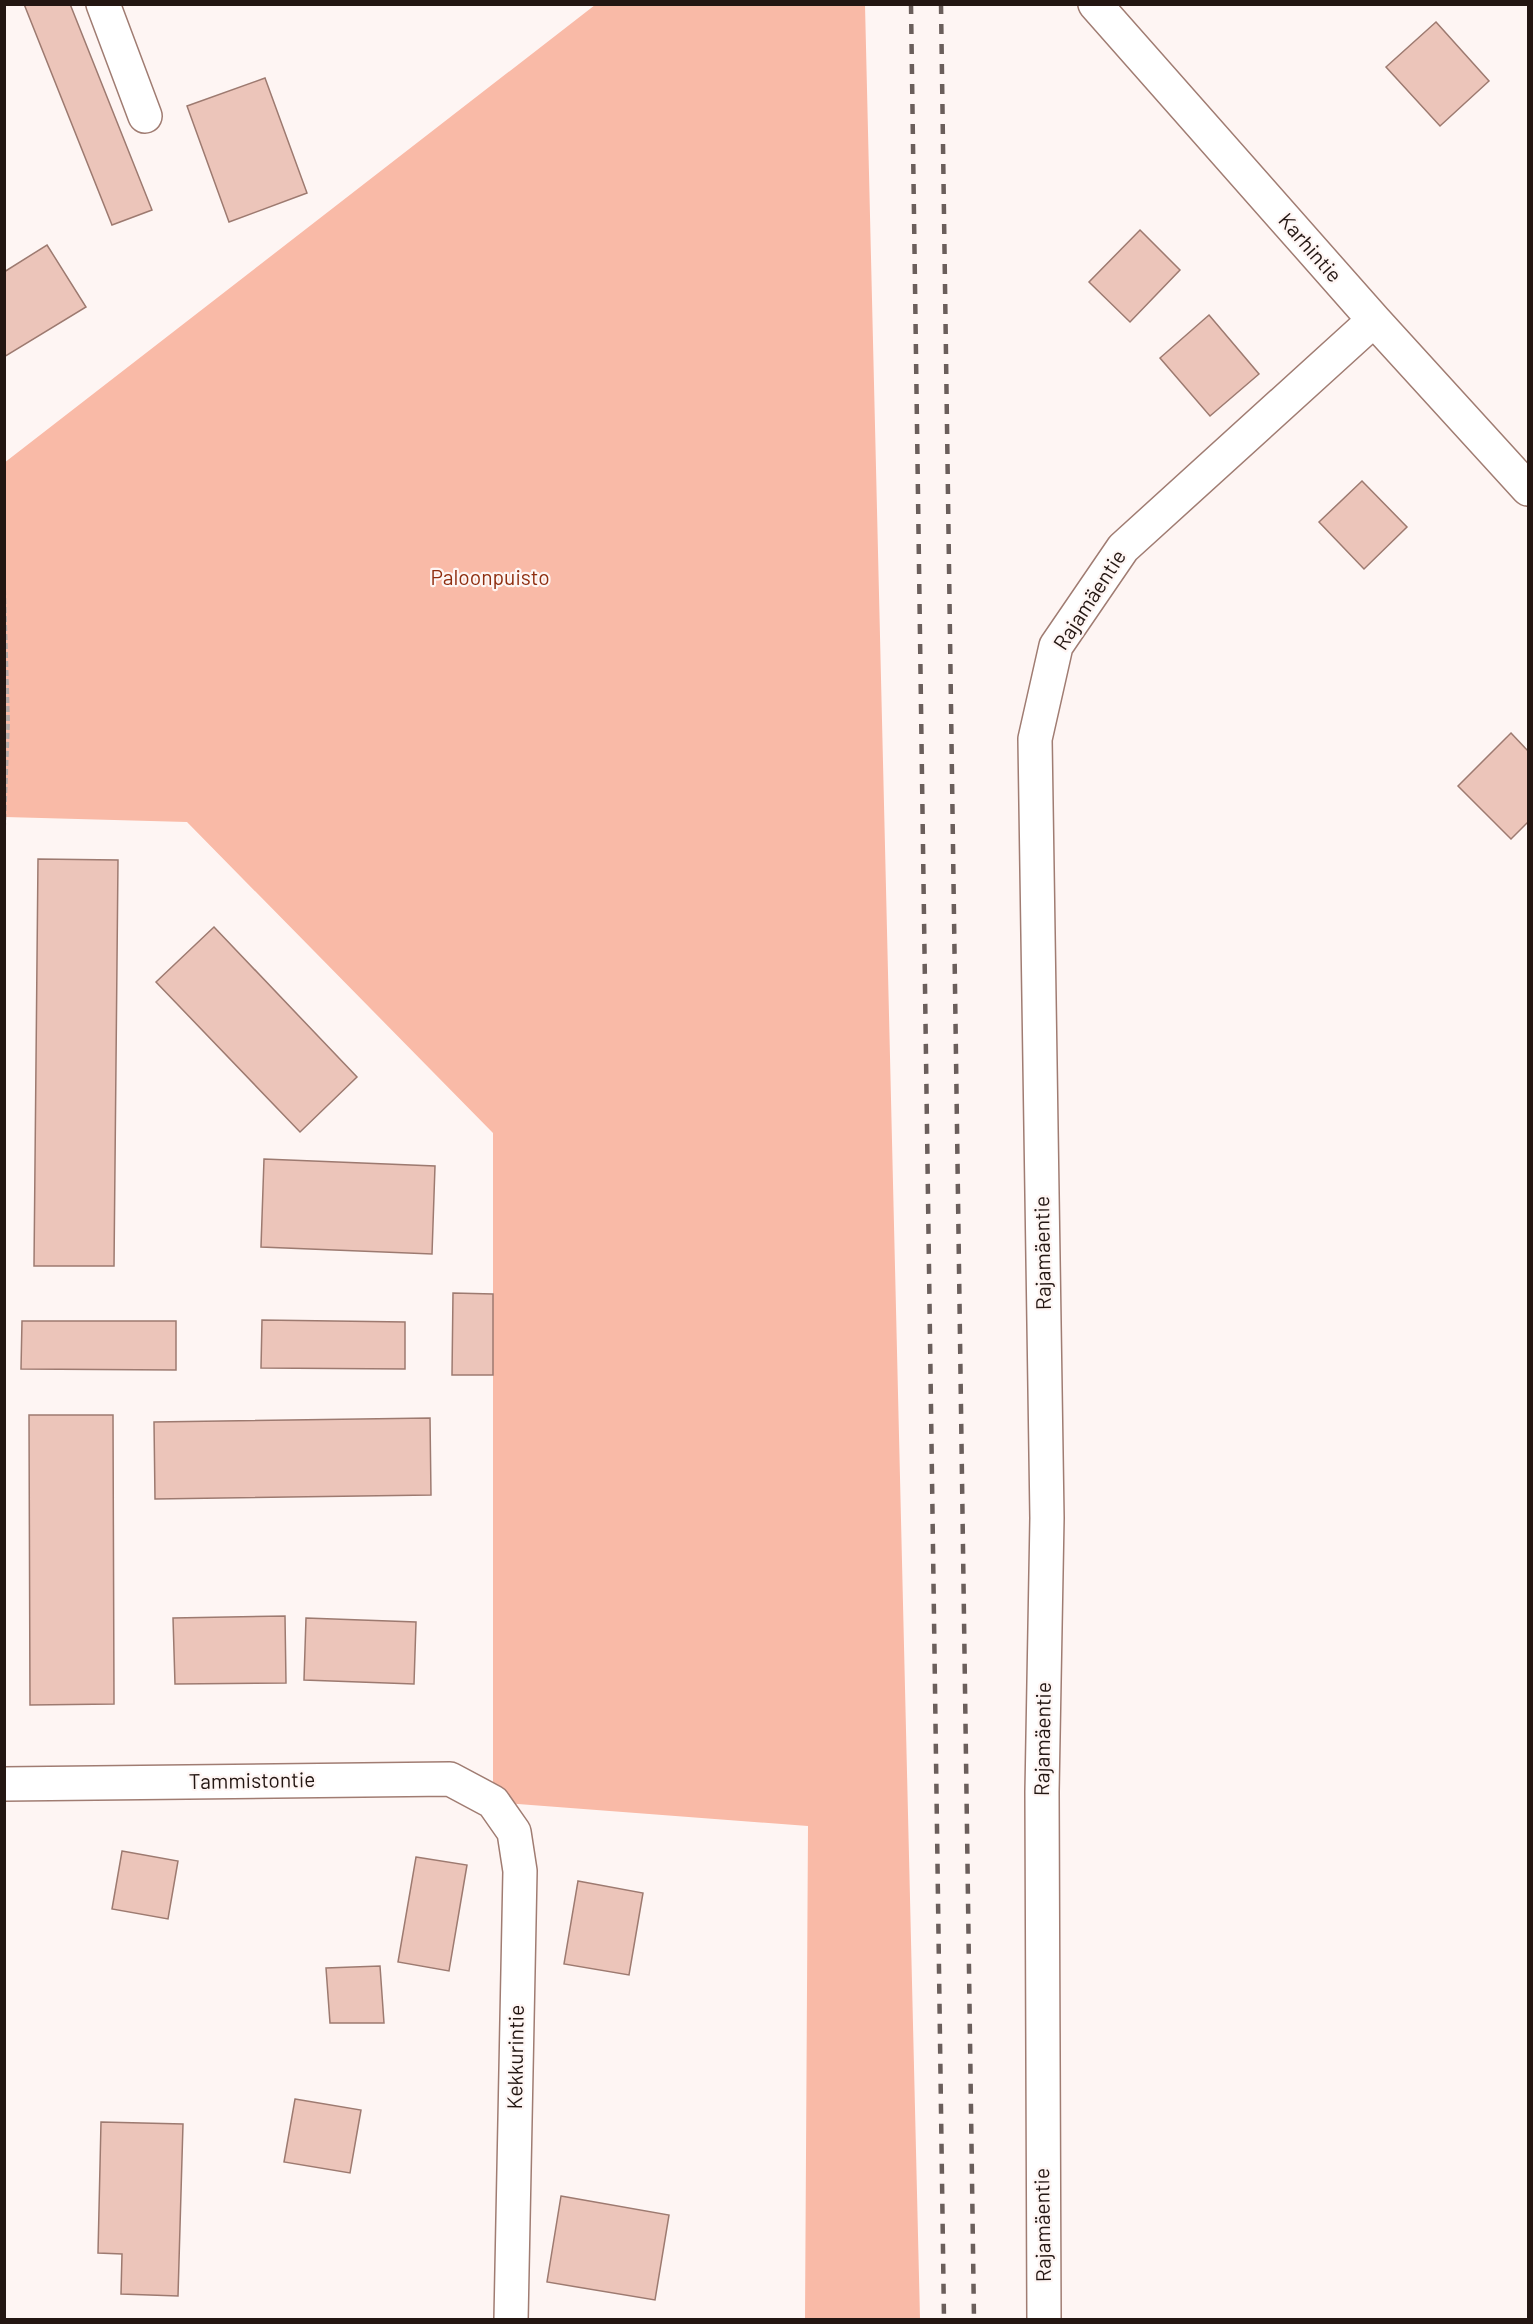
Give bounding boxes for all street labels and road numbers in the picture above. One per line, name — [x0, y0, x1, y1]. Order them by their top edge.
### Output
street label: Karhintie — [1274, 207, 1348, 287]
street label: Rajamäentie — [1047, 545, 1130, 654]
street label: Rajamäentie — [1028, 1196, 1055, 1310]
street label: Rajamäentie — [1028, 1682, 1055, 1796]
street label: Tammistontie — [188, 1766, 316, 1793]
street label: Kekkurintie — [501, 2004, 528, 2109]
street label: Rajamäentie — [1028, 2168, 1055, 2282]

